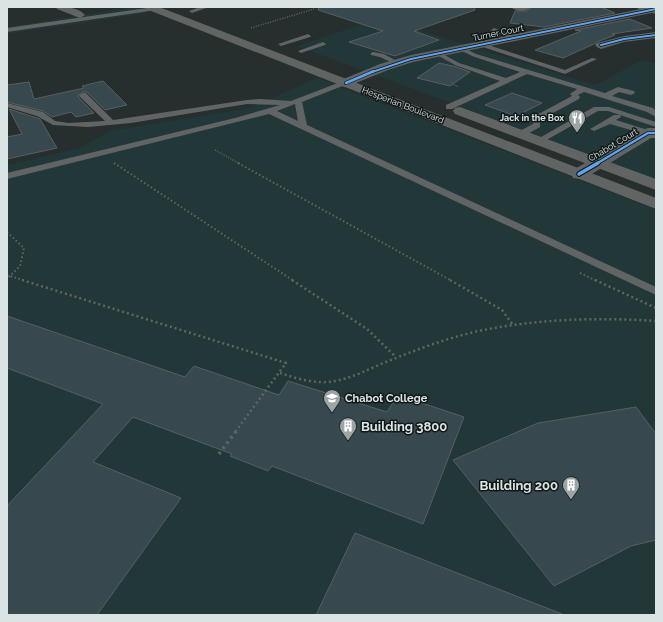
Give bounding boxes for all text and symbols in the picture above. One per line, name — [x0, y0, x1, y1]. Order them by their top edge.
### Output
street label: Turner Court — [471, 23, 525, 43]
street label: Hesperian Boulevard — [361, 85, 446, 125]
restaurant icon: Jack in the Box — [567, 108, 587, 133]
place label: Jack in the Box — [500, 113, 564, 123]
street label: Chabot Court — [587, 126, 639, 164]
school or university icon: Chabot College — [322, 388, 342, 413]
place label: Chabot College — [345, 392, 428, 405]
building icon: Building 3800 — [338, 416, 358, 441]
place label: Building 3800 — [361, 419, 447, 434]
building icon: Building 200 — [561, 475, 581, 500]
place label: Building 200 — [480, 478, 558, 493]

